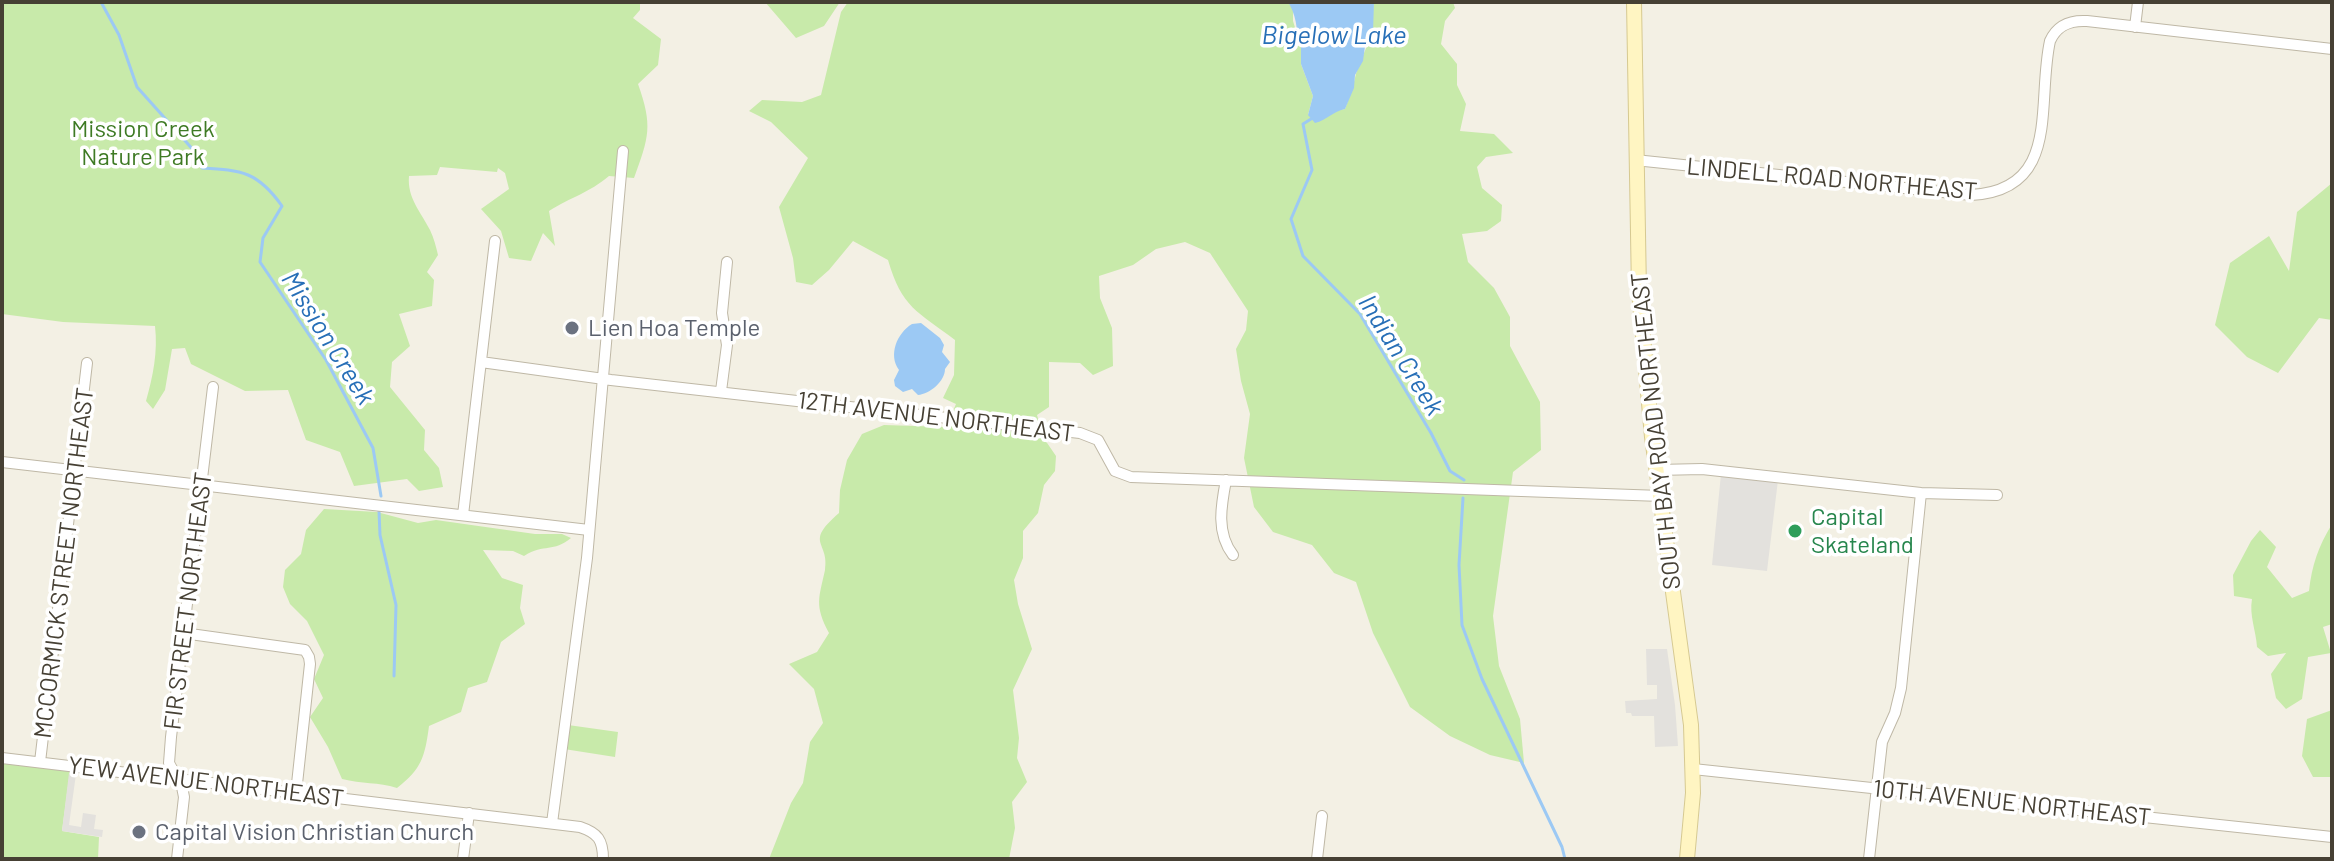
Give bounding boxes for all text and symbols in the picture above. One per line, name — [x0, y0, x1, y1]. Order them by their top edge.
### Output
water label: Bigelow Lake — [1261, 19, 1407, 51]
park label: Mission Creek Nature Park — [71, 115, 215, 171]
street label: LINDELL ROAD NORTHEAST — [1686, 152, 1978, 206]
water label: Mission Creek — [275, 266, 381, 410]
street label: SOUTH BAY ROAD NORTHEAST — [1625, 271, 1687, 591]
water label: Indian Creek — [1352, 289, 1450, 421]
place label: Lien Hoa Temple — [588, 314, 760, 342]
marker: Lien Hoa Temple — [563, 319, 581, 337]
street label: MCCORMICK STREET NORTHEAST — [28, 386, 100, 740]
street label: 12TH AVENUE NORTHEAST — [796, 386, 1076, 448]
street label: FIR STREET NORTHEAST — [158, 471, 218, 731]
place label: Capital Skateland — [1811, 503, 1914, 559]
marker: Capital Skateland — [1786, 522, 1804, 540]
street label: YEW AVENUE NORTHEAST — [67, 751, 345, 813]
street label: 10TH AVENUE NORTHEAST — [1872, 774, 2152, 832]
place label: Capital Vision Christian Church — [155, 818, 474, 846]
marker: Capital Vision Christian Church — [130, 823, 148, 841]

